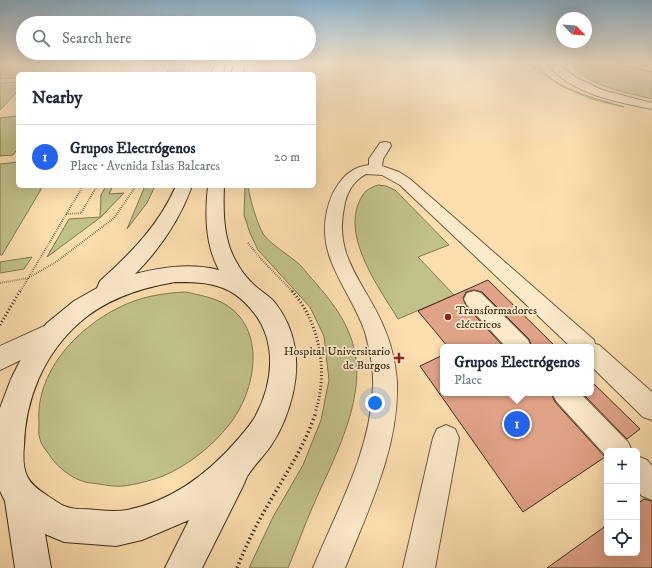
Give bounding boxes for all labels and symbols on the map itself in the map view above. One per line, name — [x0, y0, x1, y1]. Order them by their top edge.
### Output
north arrow — [556, 12, 592, 48]
place label: Transformadores eléctricos — [456, 303, 537, 332]
marker: Transformadores eléctricos — [443, 312, 453, 322]
place label: Hospital Universitario de Burgos — [284, 344, 390, 373]
marker: Hospital Universitario de Burgos — [393, 352, 405, 364]
your location — [365, 393, 385, 413]
pin: 1 — [504, 409, 530, 439]

